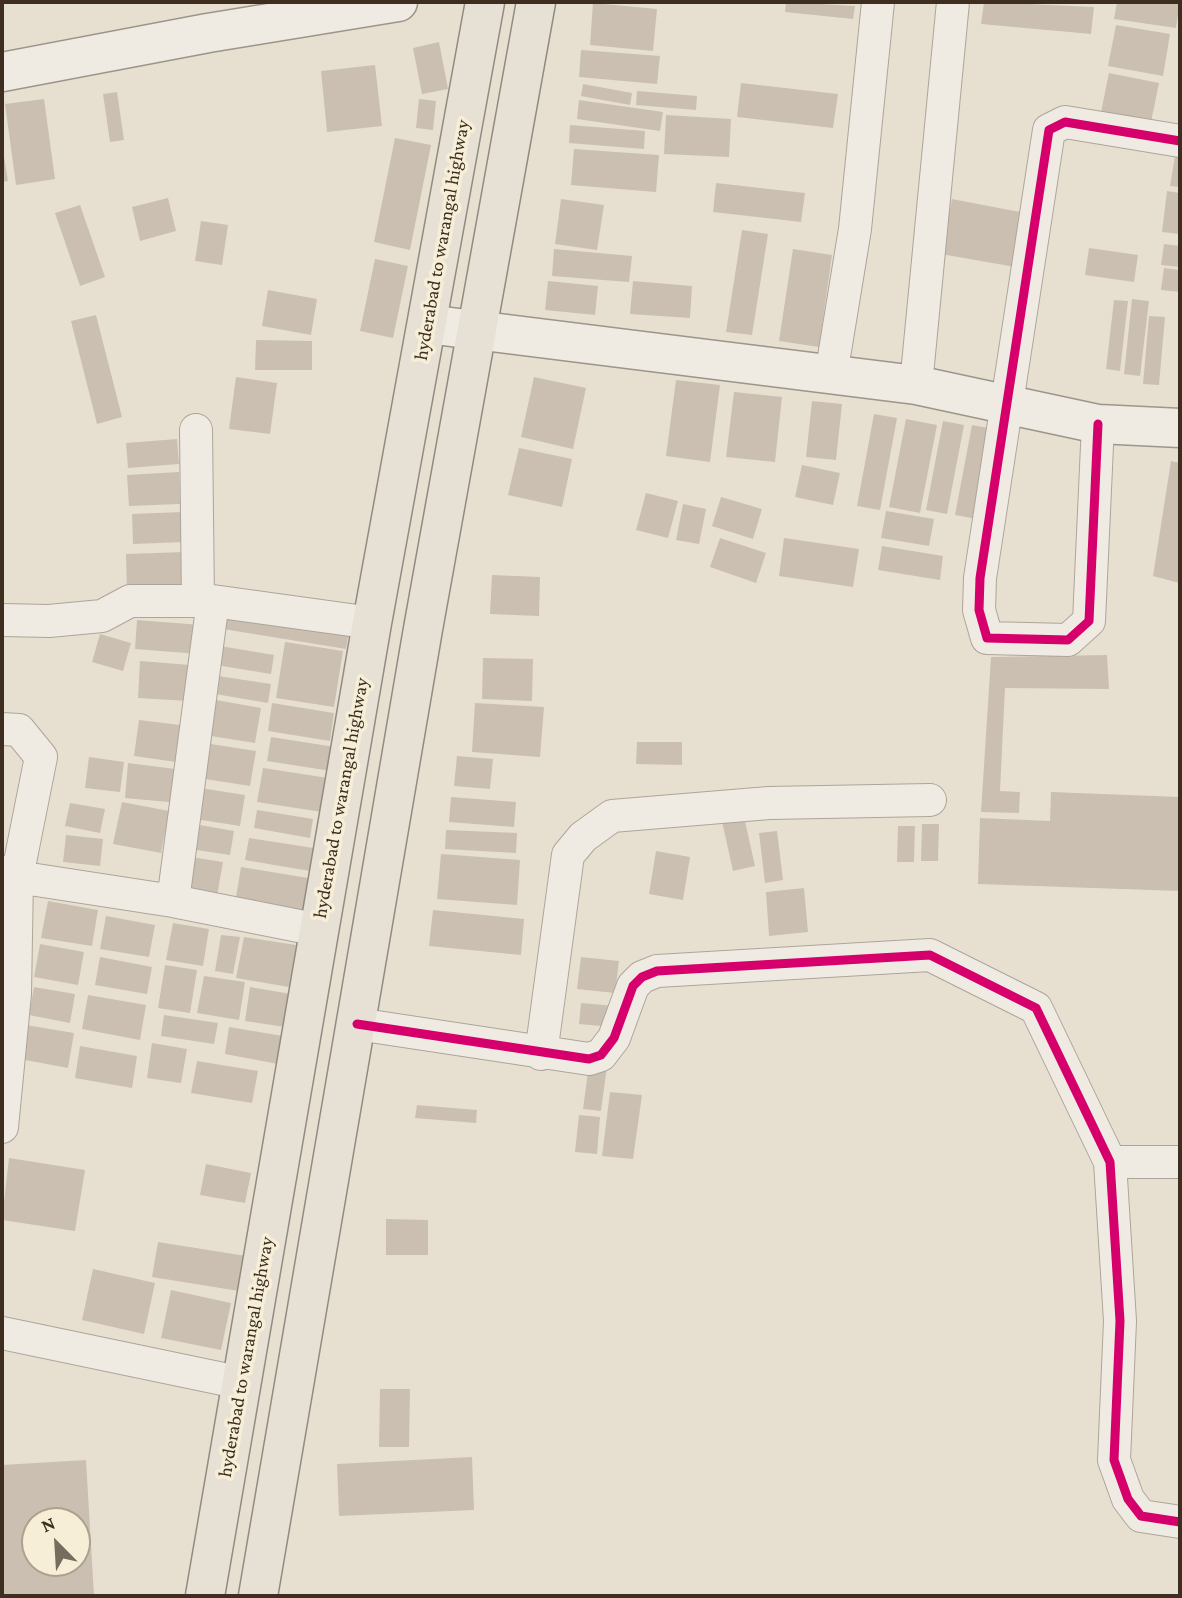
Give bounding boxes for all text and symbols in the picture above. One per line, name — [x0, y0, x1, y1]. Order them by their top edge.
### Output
street label: hyderabad to warangal highway — [410, 118, 474, 362]
street label: hyderabad to warangal highway — [309, 676, 373, 920]
street label: hyderabad to warangal highway — [214, 1235, 278, 1479]
north arrow — [21, 1507, 91, 1577]
text: N — [38, 1512, 58, 1536]

